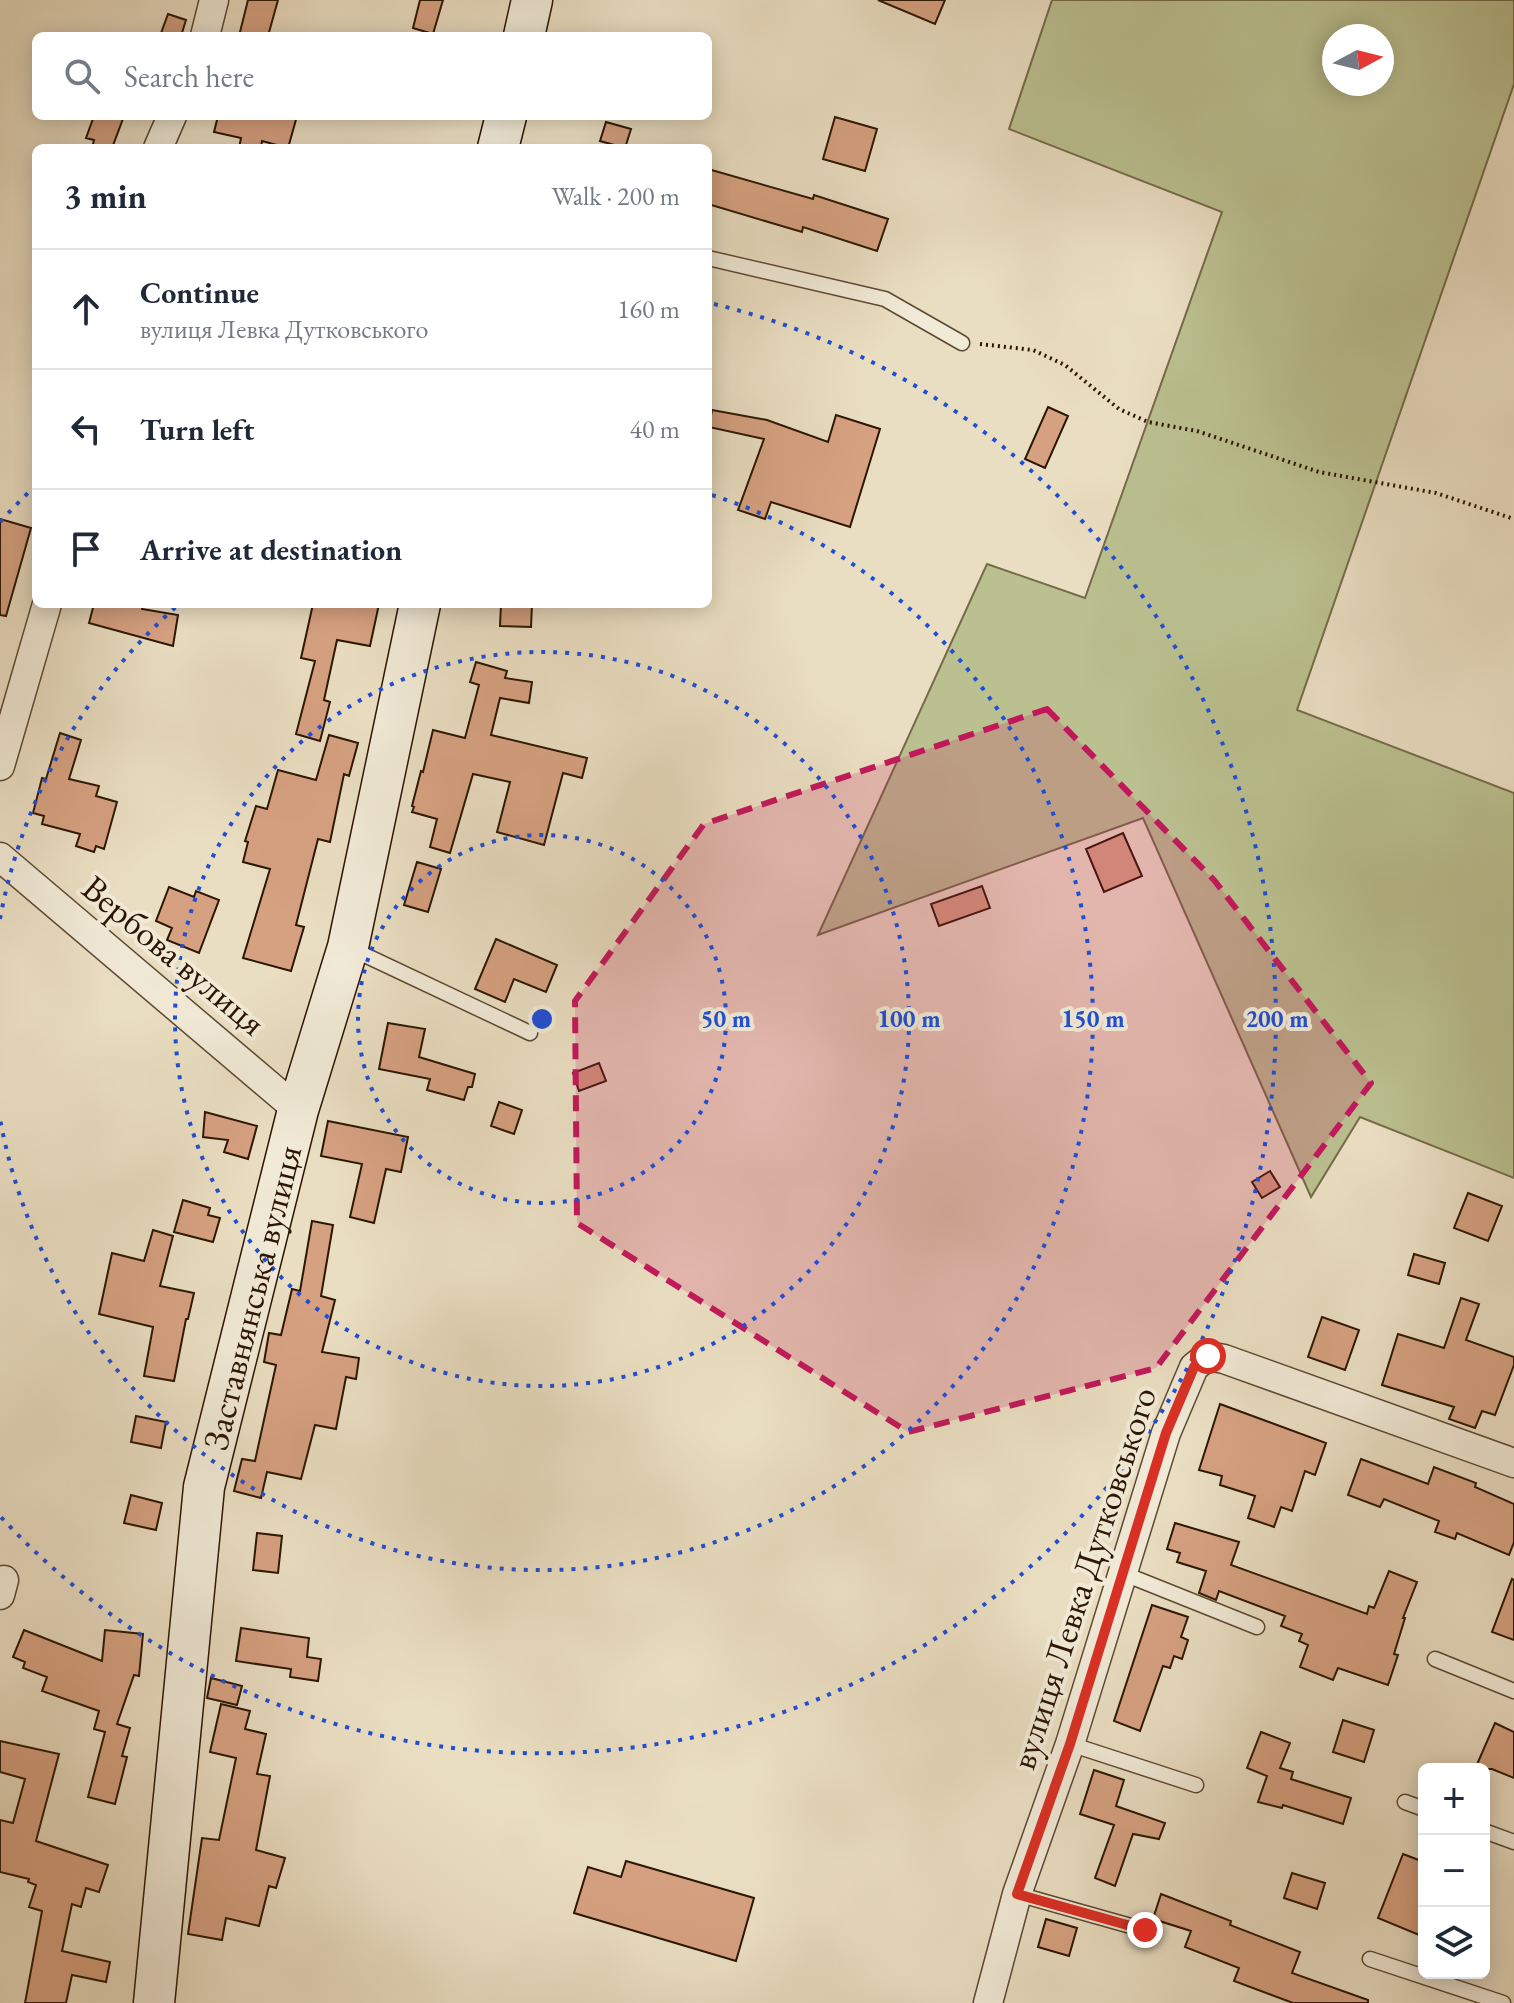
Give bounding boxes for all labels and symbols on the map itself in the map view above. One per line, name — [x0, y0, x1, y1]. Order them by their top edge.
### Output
north arrow — [1322, 24, 1394, 96]
street label: Вербова вулиця — [72, 864, 276, 1046]
text: 50 m — [701, 1003, 751, 1034]
text: 100 m — [877, 1003, 941, 1034]
text: 150 m — [1061, 1003, 1125, 1034]
text: 200 m — [1245, 1003, 1309, 1034]
centre of rings — [528, 1005, 556, 1033]
street label: Заставнянська вулиця — [191, 1140, 312, 1454]
route start — [1190, 1338, 1226, 1374]
street label: вулиця Левка Дутковського — [999, 1381, 1167, 1775]
route end — [1127, 1912, 1163, 1948]

